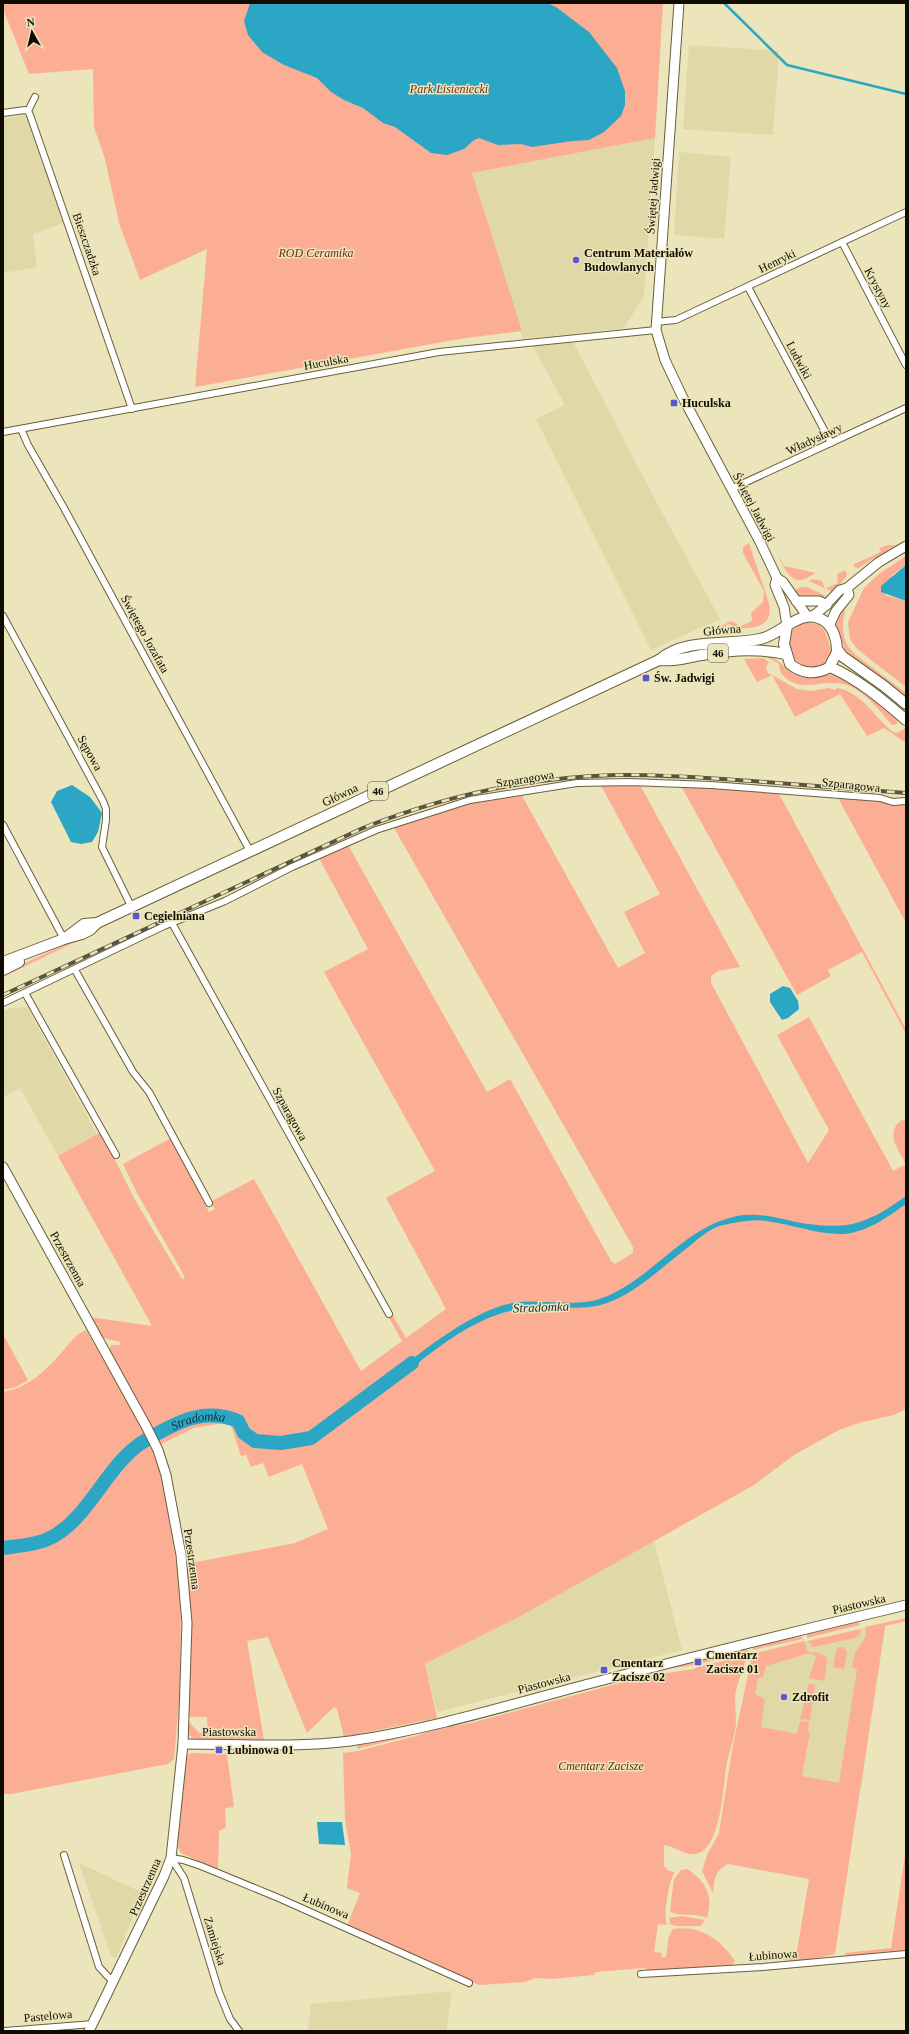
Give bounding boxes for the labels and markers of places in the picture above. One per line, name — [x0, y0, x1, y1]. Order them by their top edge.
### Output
place label: Centrum Materiałów Budowlanych — [584, 246, 693, 274]
marker: Centrum Materiałów Budowlanych — [571, 255, 581, 265]
place label: Huculska — [682, 396, 731, 410]
marker: Huculska — [669, 398, 679, 408]
place label: Św. Jadwigi — [654, 671, 715, 685]
marker: Św. Jadwigi — [641, 673, 651, 683]
place label: Cegielniana — [144, 909, 205, 923]
marker: Cegielniana — [131, 911, 141, 921]
place label: Cmentarz Zacisze 01 — [706, 1648, 759, 1676]
place label: Cmentarz Zacisze 02 — [612, 1656, 665, 1684]
marker: Cmentarz Zacisze 01 — [693, 1657, 703, 1667]
marker: Cmentarz Zacisze 02 — [599, 1665, 609, 1675]
place label: Zdrofit — [792, 1690, 829, 1704]
marker: Zdrofit — [779, 1692, 789, 1702]
place label: Łubinowa 01 — [227, 1743, 294, 1757]
marker: Łubinowa 01 — [214, 1745, 224, 1755]

